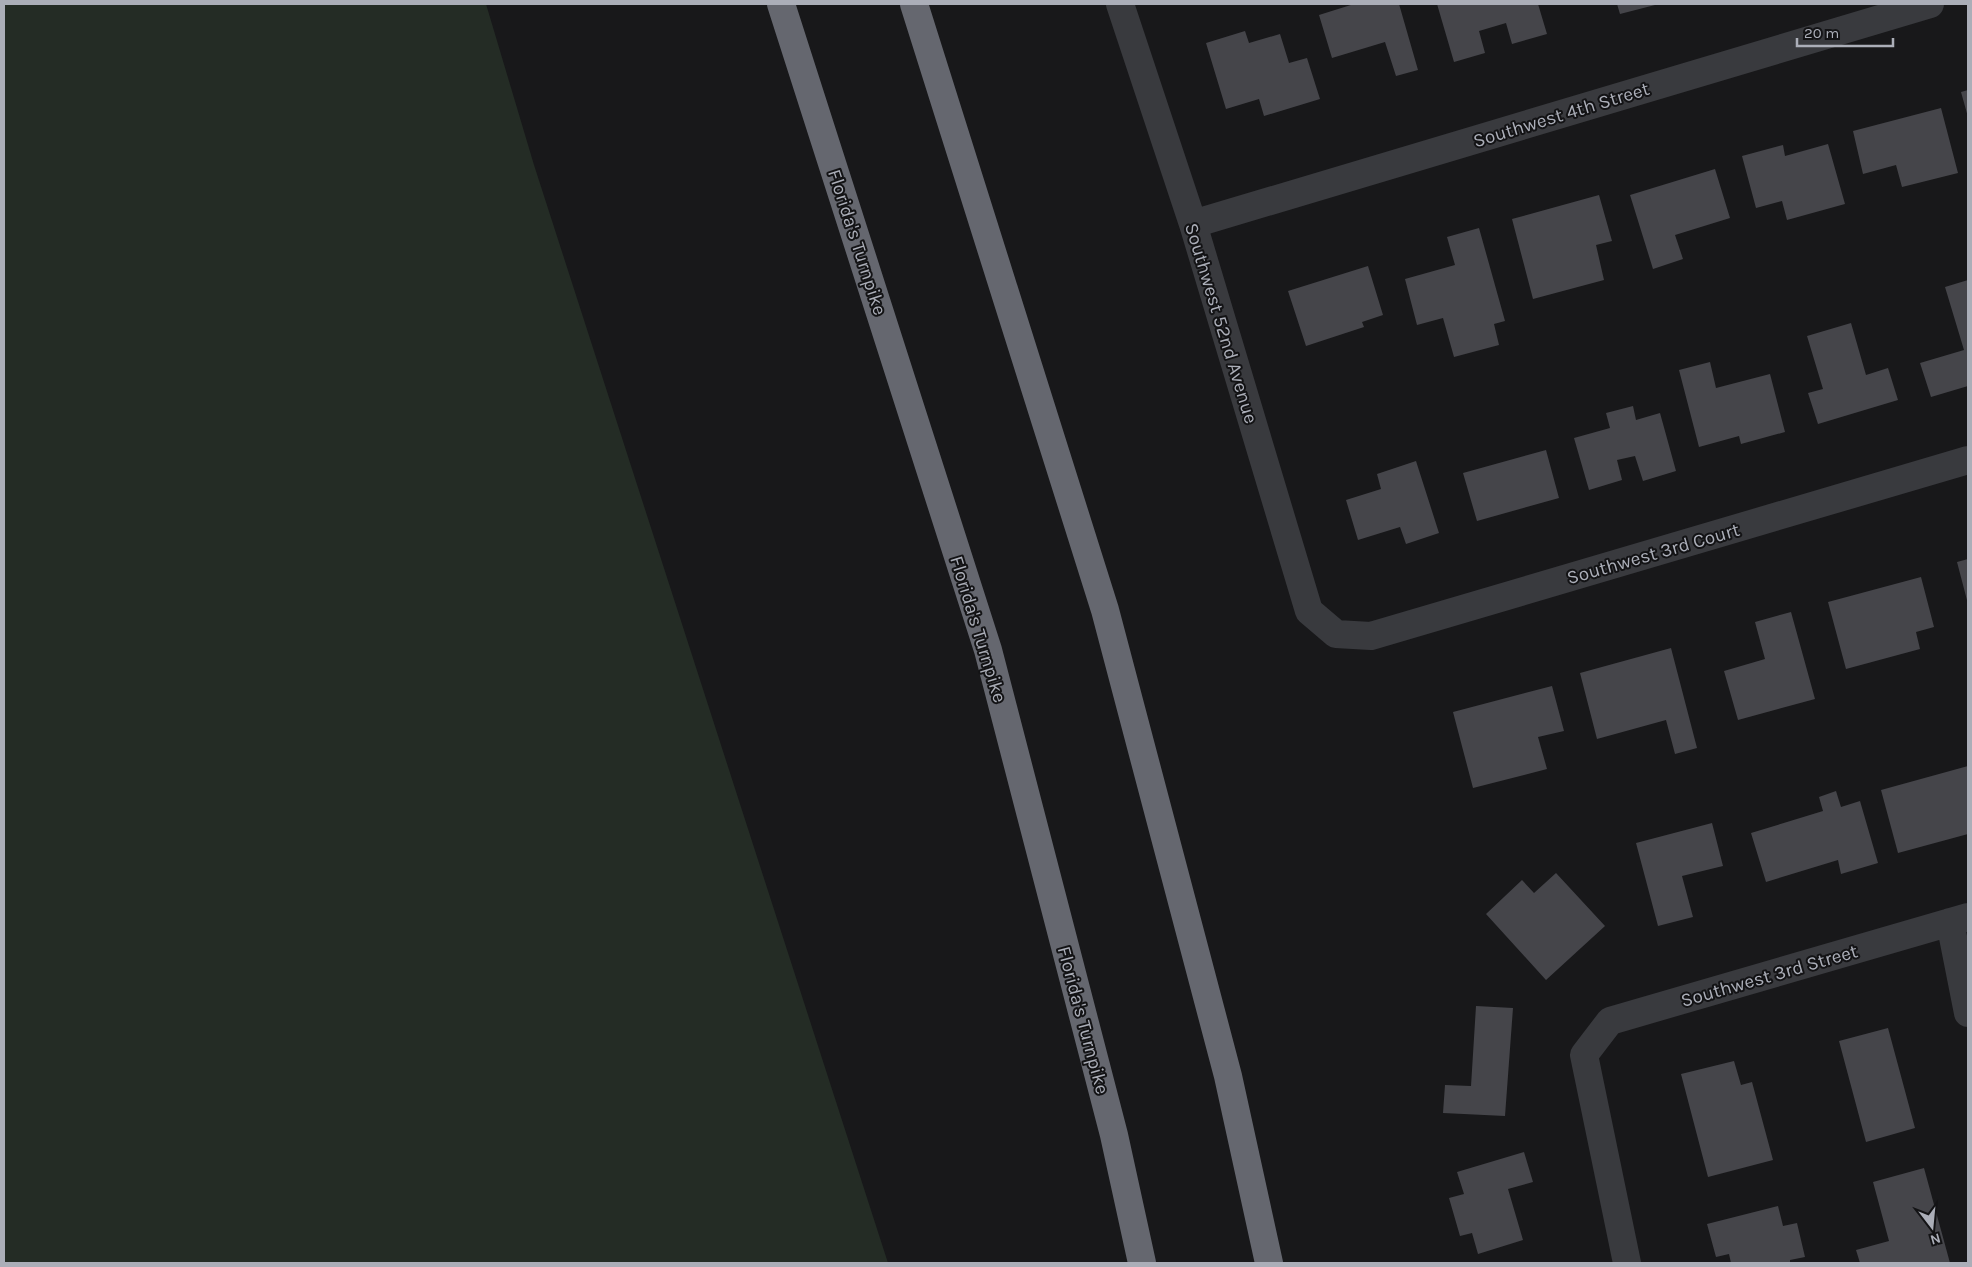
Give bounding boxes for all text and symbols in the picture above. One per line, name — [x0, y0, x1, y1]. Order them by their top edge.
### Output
scale bar — [1797, 15, 1893, 47]
text: 20 m — [1804, 24, 1839, 42]
street label: Southwest 4th Street — [1471, 78, 1652, 152]
street label: Florida's Turnpike — [823, 167, 891, 318]
street label: Southwest 52nd Avenue — [1180, 220, 1262, 426]
street label: Southwest 3rd Court — [1564, 519, 1742, 589]
street label: Florida's Turnpike — [945, 553, 1011, 705]
street label: Southwest 3rd Street — [1678, 940, 1860, 1012]
street label: Florida's Turnpike — [1053, 944, 1113, 1097]
north arrow — [1907, 1202, 1957, 1252]
text: N — [1928, 1229, 1943, 1249]

